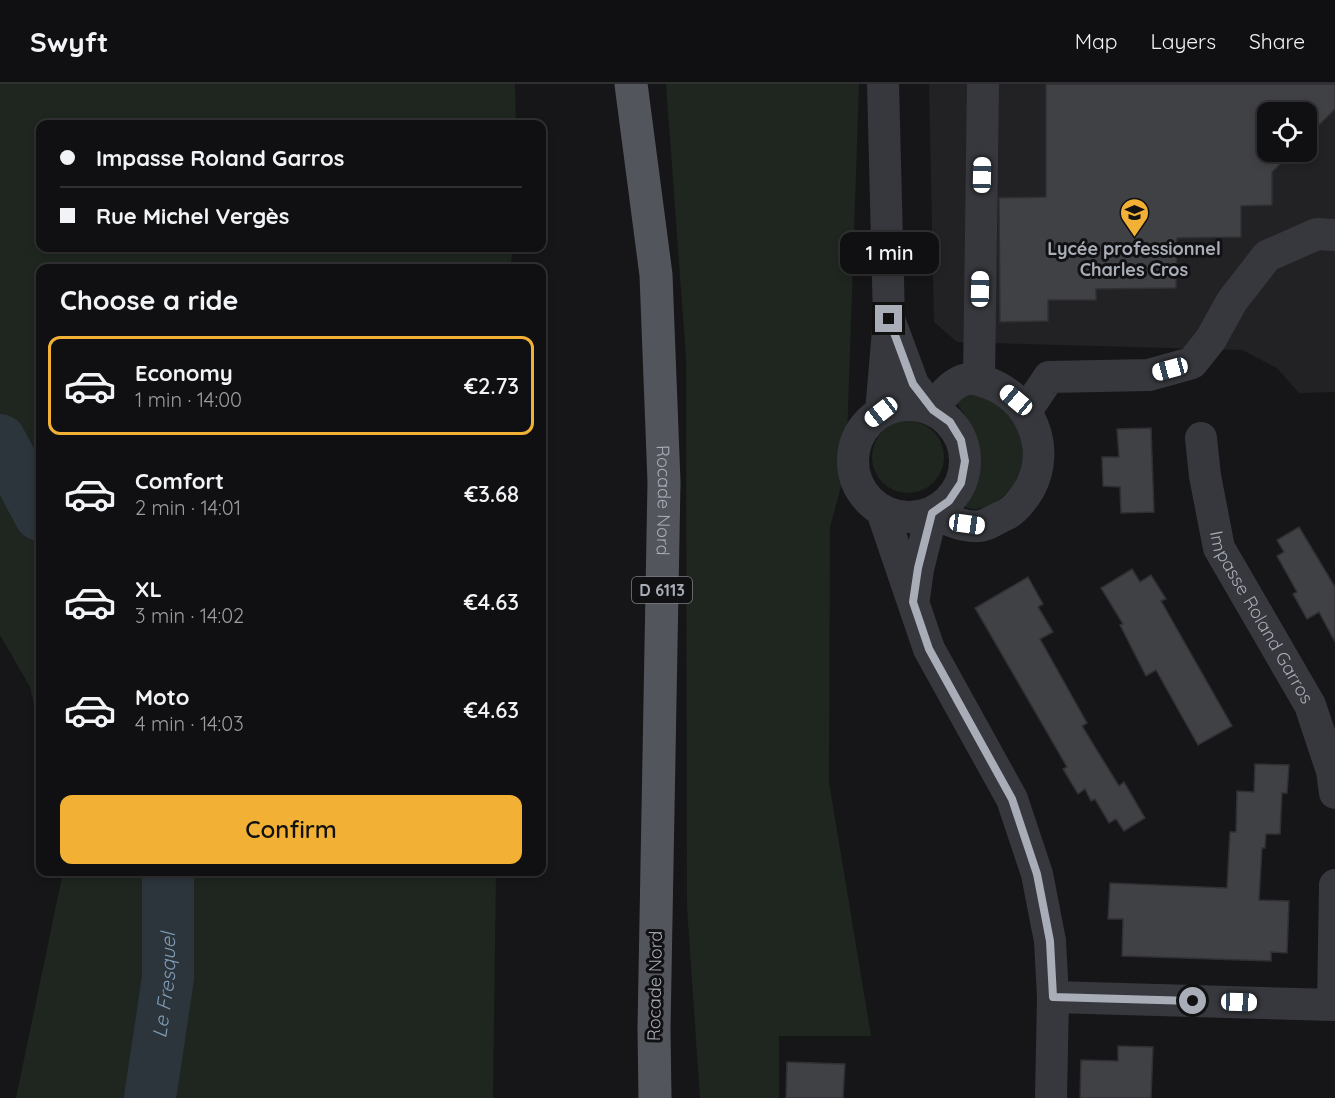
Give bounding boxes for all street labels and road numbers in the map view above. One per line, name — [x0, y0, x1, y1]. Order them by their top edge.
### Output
street label: Rocade Nord — [652, 444, 676, 556]
street label: Impasse Roland Garros — [1205, 529, 1319, 708]
road number: D 6113 — [632, 577, 692, 603]
street label: Rocade Nord — [642, 931, 667, 1041]

